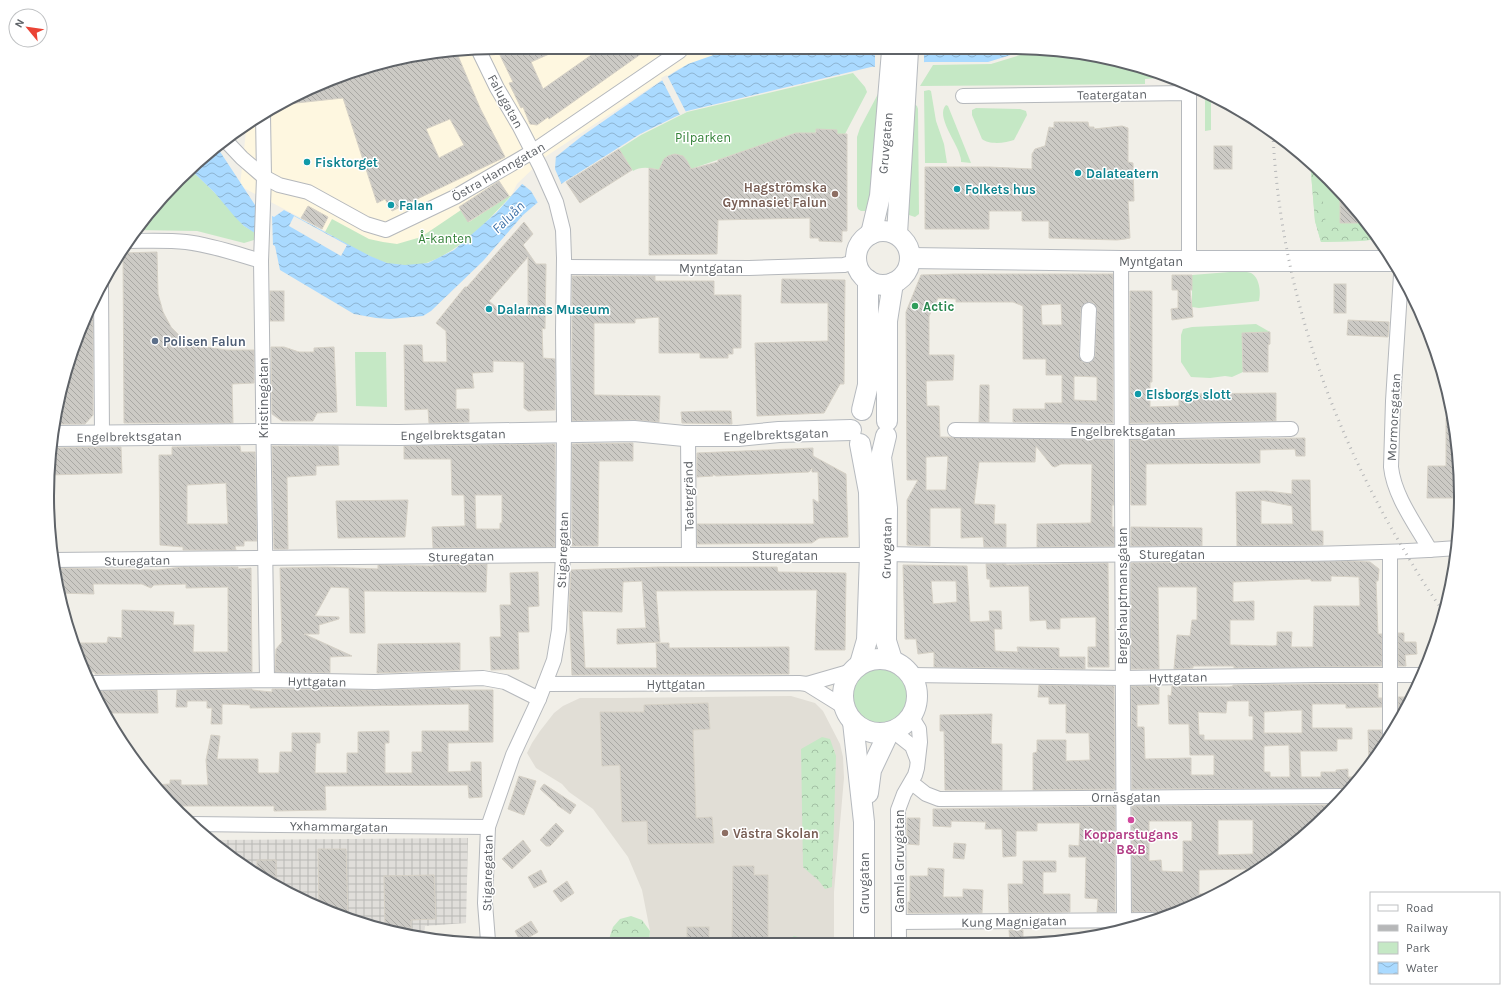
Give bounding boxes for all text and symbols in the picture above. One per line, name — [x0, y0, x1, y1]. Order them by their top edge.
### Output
north arrow — [8, 8, 48, 48]
text: N — [12, 17, 27, 30]
street label: Falugatan — [485, 72, 527, 131]
street label: Teatergatan — [1077, 86, 1147, 103]
street label: Gruvgatan — [875, 112, 896, 174]
park label: Pilparken — [675, 130, 731, 145]
street label: Östra Hamngatan — [448, 138, 548, 204]
place label: Fisktorget — [315, 155, 378, 170]
marker: Fisktorget — [302, 157, 312, 167]
place label: Dalateatern — [1086, 166, 1159, 181]
marker: Dalateatern — [1073, 168, 1083, 178]
place label: Hagströmska Gymnasiet Falun — [723, 180, 827, 210]
place label: Folkets hus — [965, 182, 1036, 197]
marker: Folkets hus — [952, 184, 962, 194]
marker: Hagströmska Gymnasiet Falun — [830, 189, 840, 199]
place label: Falan — [399, 198, 433, 213]
water label: Faluån — [488, 198, 528, 237]
marker: Falan — [386, 200, 396, 210]
park label: Å-kanten — [418, 230, 472, 246]
street label: Myntgatan — [1119, 254, 1183, 269]
street label: Myntgatan — [679, 261, 743, 276]
place label: Actic — [923, 299, 954, 314]
marker: Actic — [910, 301, 920, 311]
place label: Dalarnas Museum — [497, 302, 610, 317]
marker: Dalarnas Museum — [484, 304, 494, 314]
place label: Polisen Falun — [163, 334, 246, 349]
marker: Polisen Falun — [150, 336, 160, 346]
street label: Kristinegatan — [256, 358, 271, 438]
street label: Mormorsgatan — [1384, 373, 1403, 461]
place label: Elsborgs slott — [1146, 387, 1231, 402]
marker: Elsborgs slott — [1133, 389, 1143, 399]
street label: Engelbrektsgatan — [1070, 424, 1176, 439]
street label: Engelbrektsgatan — [723, 425, 829, 444]
street label: Engelbrektsgatan — [400, 426, 506, 443]
street label: Engelbrektsgatan — [76, 428, 182, 445]
street label: Teatergränd — [680, 461, 697, 531]
street label: Stigaregatan — [554, 511, 571, 589]
street label: Gruvgatan — [878, 517, 895, 579]
street label: Bergshauptmansgatan — [1115, 527, 1130, 665]
street label: Sturegatan — [1139, 547, 1205, 562]
street label: Sturegatan — [428, 548, 494, 565]
street label: Sturegatan — [752, 548, 818, 563]
street label: Sturegatan — [104, 552, 170, 569]
street label: Hyttgatan — [1148, 669, 1208, 686]
street label: Hyttgatan — [287, 673, 347, 690]
street label: Hyttgatan — [647, 677, 705, 692]
street label: Ornäsgatan — [1091, 790, 1161, 805]
street label: Gamla Gruvgatan — [892, 809, 907, 913]
marker: Kopparstugans B&B — [1126, 815, 1136, 825]
street label: Yxhammargatan — [290, 818, 388, 835]
place label: Västra Skolan — [733, 826, 819, 841]
place label: Kopparstugans B&B — [1084, 827, 1178, 857]
marker: Västra Skolan — [720, 828, 730, 838]
street label: Stigaregatan — [479, 834, 496, 912]
street label: Gruvgatan — [857, 852, 872, 914]
legend — [1370, 892, 1500, 984]
text: Road — [1406, 901, 1434, 915]
street label: Kung Magnigatan — [961, 913, 1067, 930]
text: Railway — [1406, 921, 1448, 935]
text: Park — [1406, 941, 1431, 955]
text: Water — [1406, 961, 1439, 975]

